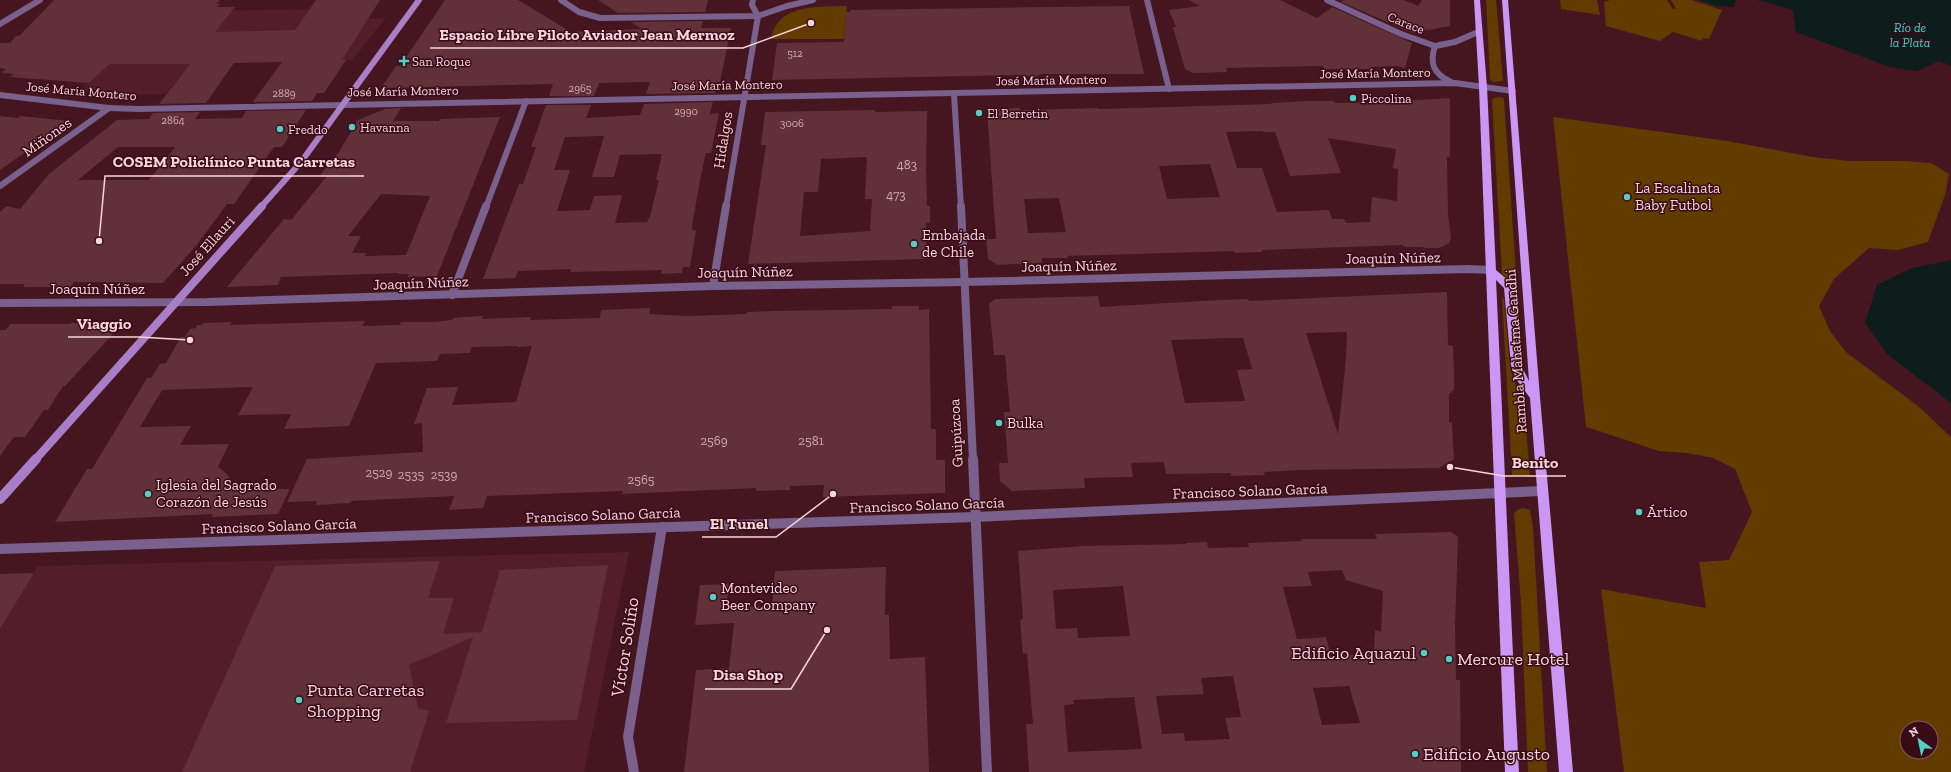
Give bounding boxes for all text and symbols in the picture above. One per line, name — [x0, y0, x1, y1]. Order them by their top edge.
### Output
street label: Carace — [1385, 9, 1427, 37]
callout: Espacio Libre Piloto Aviador Jean Mermoz — [430, 20, 743, 48]
water label: Río de la Plata — [1890, 20, 1930, 50]
text: Espacio Libre Piloto Aviador Jean Mermoz — [439, 25, 735, 44]
house number: 512 — [787, 47, 803, 60]
place label: San Roque — [412, 54, 471, 69]
marker: San Roque — [399, 56, 409, 66]
street label: José María Montero — [1319, 65, 1431, 81]
street label: José María Montero — [995, 72, 1107, 88]
street label: José María Montero — [671, 77, 783, 93]
street label: José María Montero — [25, 79, 137, 103]
house number: 2965 — [569, 82, 592, 95]
street label: José María Montero — [347, 83, 459, 99]
house number: 2889 — [272, 87, 296, 100]
place label: Piccolina — [1361, 91, 1412, 106]
marker: Piccolina — [1348, 93, 1358, 103]
house number: 2990 — [674, 105, 698, 118]
place label: El Berretin — [987, 106, 1049, 121]
marker: El Berretin — [974, 108, 984, 118]
street label: Hidalgos — [710, 110, 736, 170]
street label: Miñones — [19, 114, 75, 160]
house number: 2864 — [161, 114, 185, 127]
house number: 3006 — [780, 117, 804, 130]
place label: Havanna — [360, 120, 410, 135]
place label: Freddo — [288, 122, 328, 137]
marker: Havanna — [347, 122, 357, 132]
marker: Freddo — [275, 124, 285, 134]
callout: COSEM Policlínico Punta Carretas — [105, 148, 364, 176]
text: COSEM Policlínico Punta Carretas — [113, 152, 355, 171]
house number: 483 — [897, 157, 917, 172]
place label: La Escalinata Baby Futbol — [1635, 179, 1720, 214]
house number: 473 — [886, 187, 906, 202]
marker: La Escalinata Baby Futbol — [1622, 192, 1632, 202]
street label: José Ellauri — [176, 212, 238, 280]
place label: Embajada de Chile — [922, 226, 986, 261]
marker: Embajada de Chile — [909, 239, 919, 249]
street label: Joaquín Núñez — [1345, 248, 1441, 268]
street label: Joaquín Núñez — [1021, 256, 1117, 276]
street label: Joaquín Núñez — [697, 262, 793, 282]
street label: Rambla Mahatma Gandhi — [1501, 268, 1531, 434]
street label: Joaquín Núñez — [373, 272, 469, 294]
street label: Joaquín Núñez — [49, 280, 145, 298]
callout: Viaggio — [68, 309, 139, 337]
text: Viaggio — [77, 314, 132, 333]
street label: Guipúzcoa — [945, 398, 967, 468]
place label: Bulka — [1007, 414, 1044, 432]
marker: Bulka — [994, 418, 1004, 428]
house number: 2569 — [700, 433, 728, 448]
house number: 2581 — [798, 433, 824, 448]
callout: Benito — [1504, 448, 1566, 476]
text: Benito — [1512, 453, 1559, 472]
house number: 2529 — [366, 465, 393, 480]
house number: 2535 — [398, 467, 425, 482]
house number: 2539 — [431, 467, 457, 482]
house number: 2565 — [628, 472, 655, 487]
place label: Iglesia del Sagrado Corazón de Jesús — [156, 476, 277, 511]
street label: Francisco Solano García — [1172, 479, 1328, 503]
marker: Iglesia del Sagrado Corazón de Jesús — [143, 489, 153, 499]
street label: Francisco Solano García — [849, 493, 1005, 517]
street label: Francisco Solano García — [525, 503, 681, 527]
place label: Ártico — [1647, 503, 1688, 521]
marker: Ártico — [1634, 507, 1644, 517]
callout: El Tunel — [702, 509, 776, 537]
street label: Francisco Solano García — [201, 514, 357, 538]
text: El Tunel — [710, 514, 769, 533]
place label: Montevideo Beer Company — [721, 579, 816, 614]
marker: Montevideo Beer Company — [708, 592, 718, 602]
street label: Víctor Soliño — [606, 596, 644, 699]
place label: Edificio Aquazul — [1291, 642, 1416, 664]
marker: Edificio Aquazul — [1419, 648, 1429, 658]
place label: Mercure Hotel — [1457, 648, 1570, 670]
marker: Mercure Hotel — [1444, 654, 1454, 664]
callout: Disa Shop — [705, 661, 791, 689]
text: Disa Shop — [713, 665, 783, 684]
place label: Punta Carretas Shopping — [307, 679, 424, 722]
marker: Punta Carretas Shopping — [294, 695, 304, 705]
north arrow — [1899, 720, 1939, 760]
text: N — [1907, 724, 1921, 740]
place label: Edificio Augusto — [1423, 743, 1550, 765]
marker: Edificio Augusto — [1410, 749, 1420, 759]

